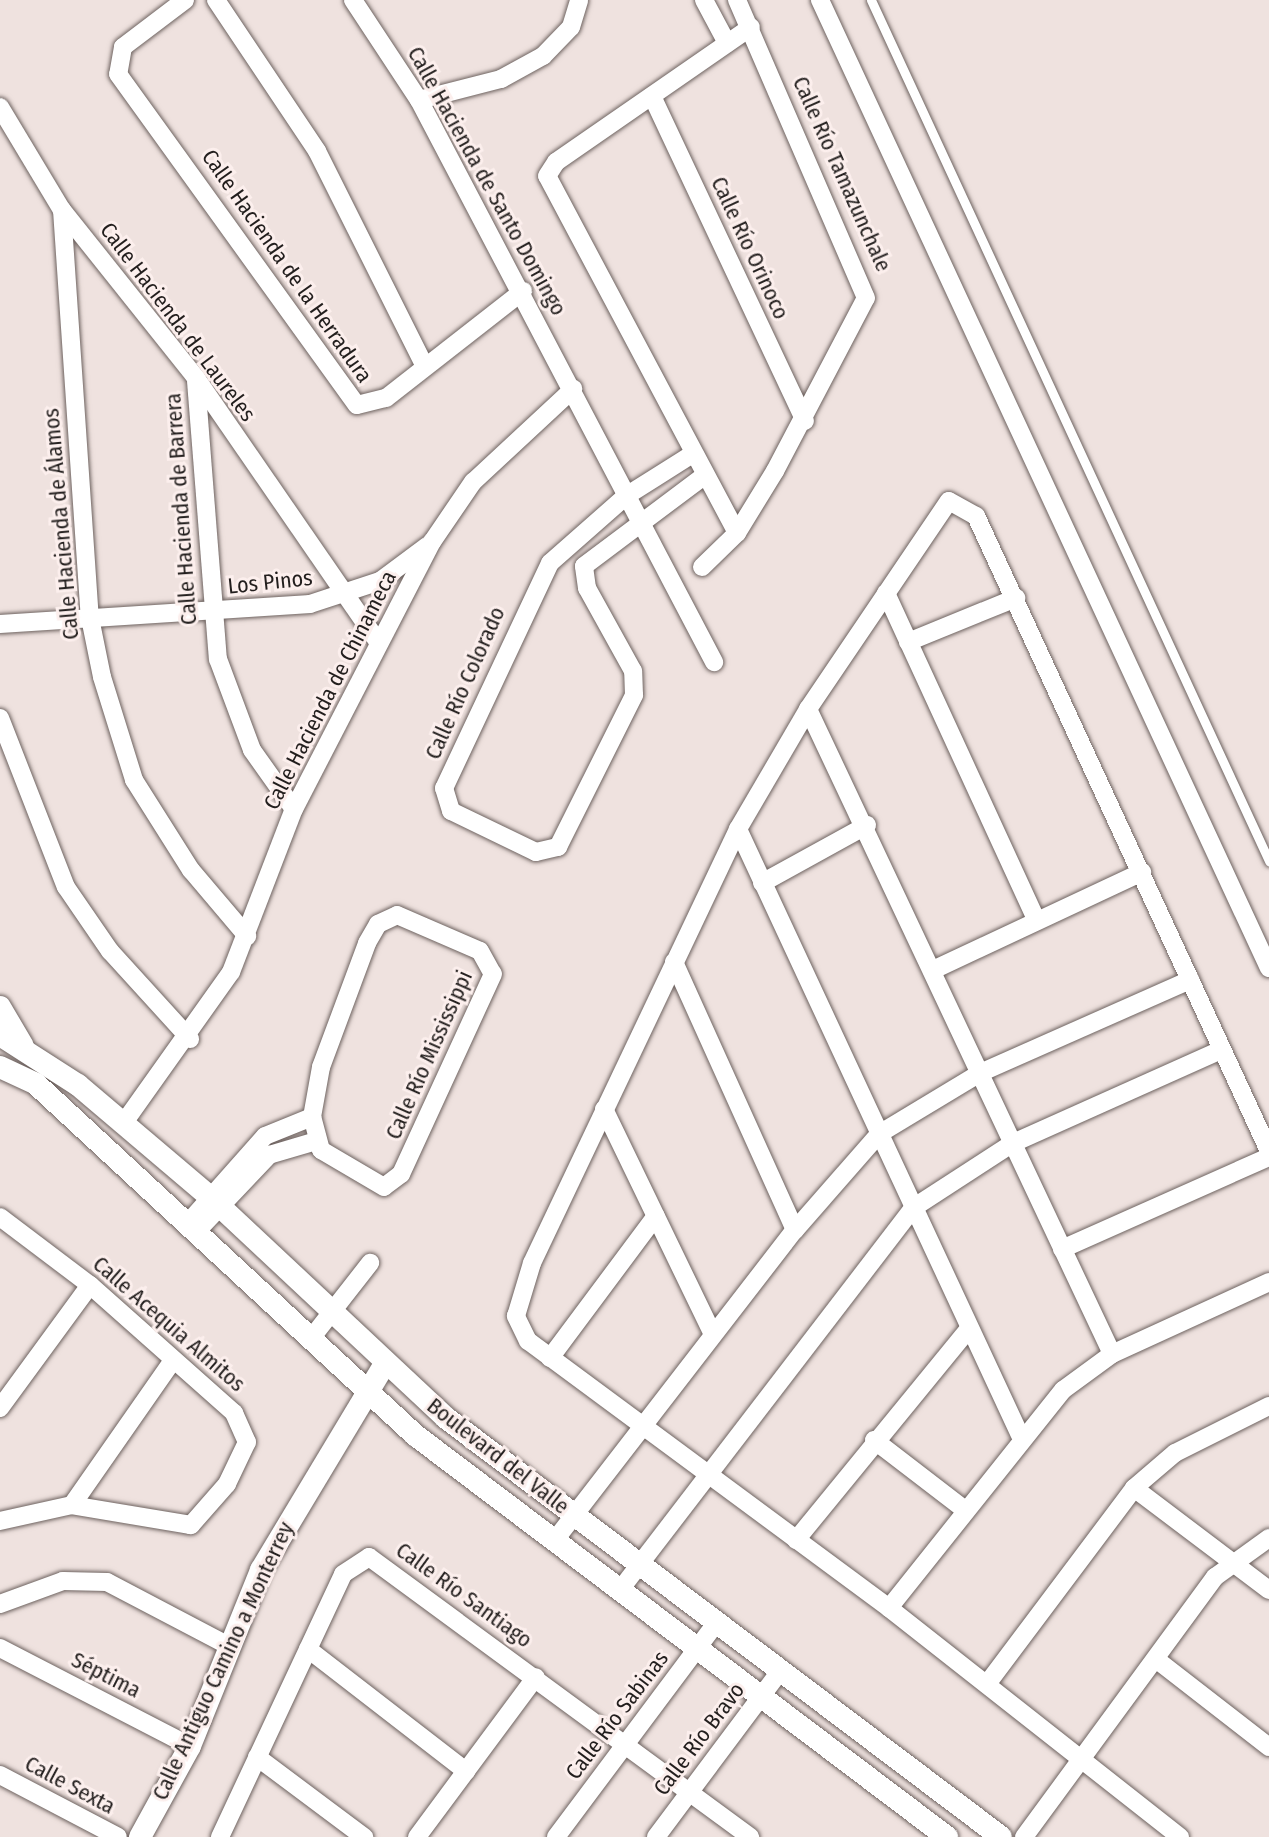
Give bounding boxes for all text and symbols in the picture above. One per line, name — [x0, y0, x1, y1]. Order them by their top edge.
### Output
street label: Calle Hacienda de Santo Domingo — [402, 42, 572, 320]
street label: Calle Río Tamazunchale — [787, 72, 897, 276]
street label: Calle Hacienda de la Herradura — [196, 144, 378, 388]
street label: Calle Río Orinoco — [705, 173, 795, 323]
street label: Calle Hacienda de Laureles — [95, 217, 261, 427]
street label: Calle Hacienda de Barrera — [160, 392, 202, 626]
street label: Calle Hacienda de Álamos — [38, 407, 84, 641]
street label: Los Pinos — [226, 564, 314, 600]
street label: Calle Hacienda de Chinameca — [258, 566, 402, 814]
street label: Calle Río Colorado — [420, 603, 510, 763]
street label: Calle Río Mississippi — [380, 967, 478, 1143]
street label: Calle Acequia Almitos — [88, 1251, 250, 1397]
street label: Boulevard del Valle — [422, 1392, 574, 1520]
street label: Calle Antiguo Camino a Monterrey — [147, 1518, 299, 1804]
street label: Calle Río Santiago — [391, 1537, 537, 1653]
street label: Séptima — [67, 1646, 145, 1704]
street label: Calle Río Sabinas — [560, 1646, 674, 1784]
street label: Calle Río Bravo — [648, 1678, 750, 1800]
street label: Calle Sexta — [20, 1750, 120, 1820]

